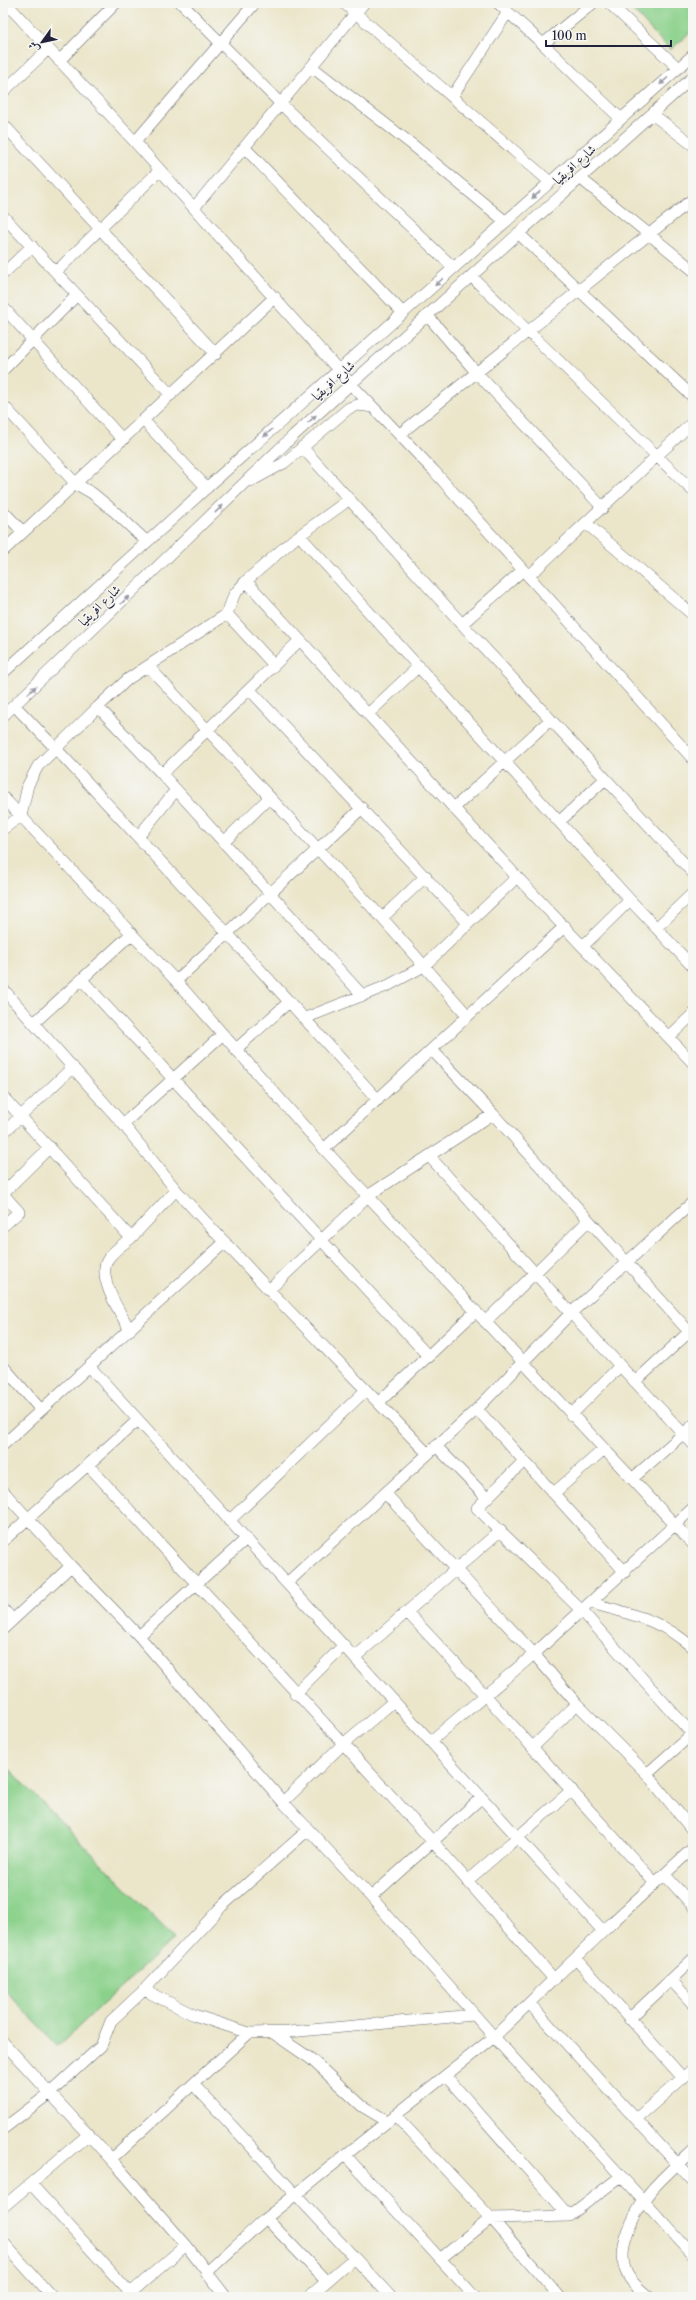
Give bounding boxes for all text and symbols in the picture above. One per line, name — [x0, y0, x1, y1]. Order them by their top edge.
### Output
north arrow — [22, 22, 62, 62]
scale bar — [546, 22, 671, 48]
text: 100 m — [552, 28, 587, 43]
text: ش — [25, 39, 42, 56]
one-way arrow — [659, 76, 669, 85]
street label: شارع افريقيا — [549, 141, 601, 190]
one-way arrow — [531, 190, 540, 199]
one-way arrow — [433, 277, 444, 286]
street label: شارع افريقيا — [308, 357, 360, 406]
one-way arrow — [307, 414, 317, 423]
one-way arrow — [263, 428, 273, 437]
one-way arrow — [214, 504, 224, 514]
street label: شارع افريقيا — [75, 581, 126, 632]
one-way arrow — [120, 595, 130, 604]
one-way arrow — [27, 685, 37, 695]

